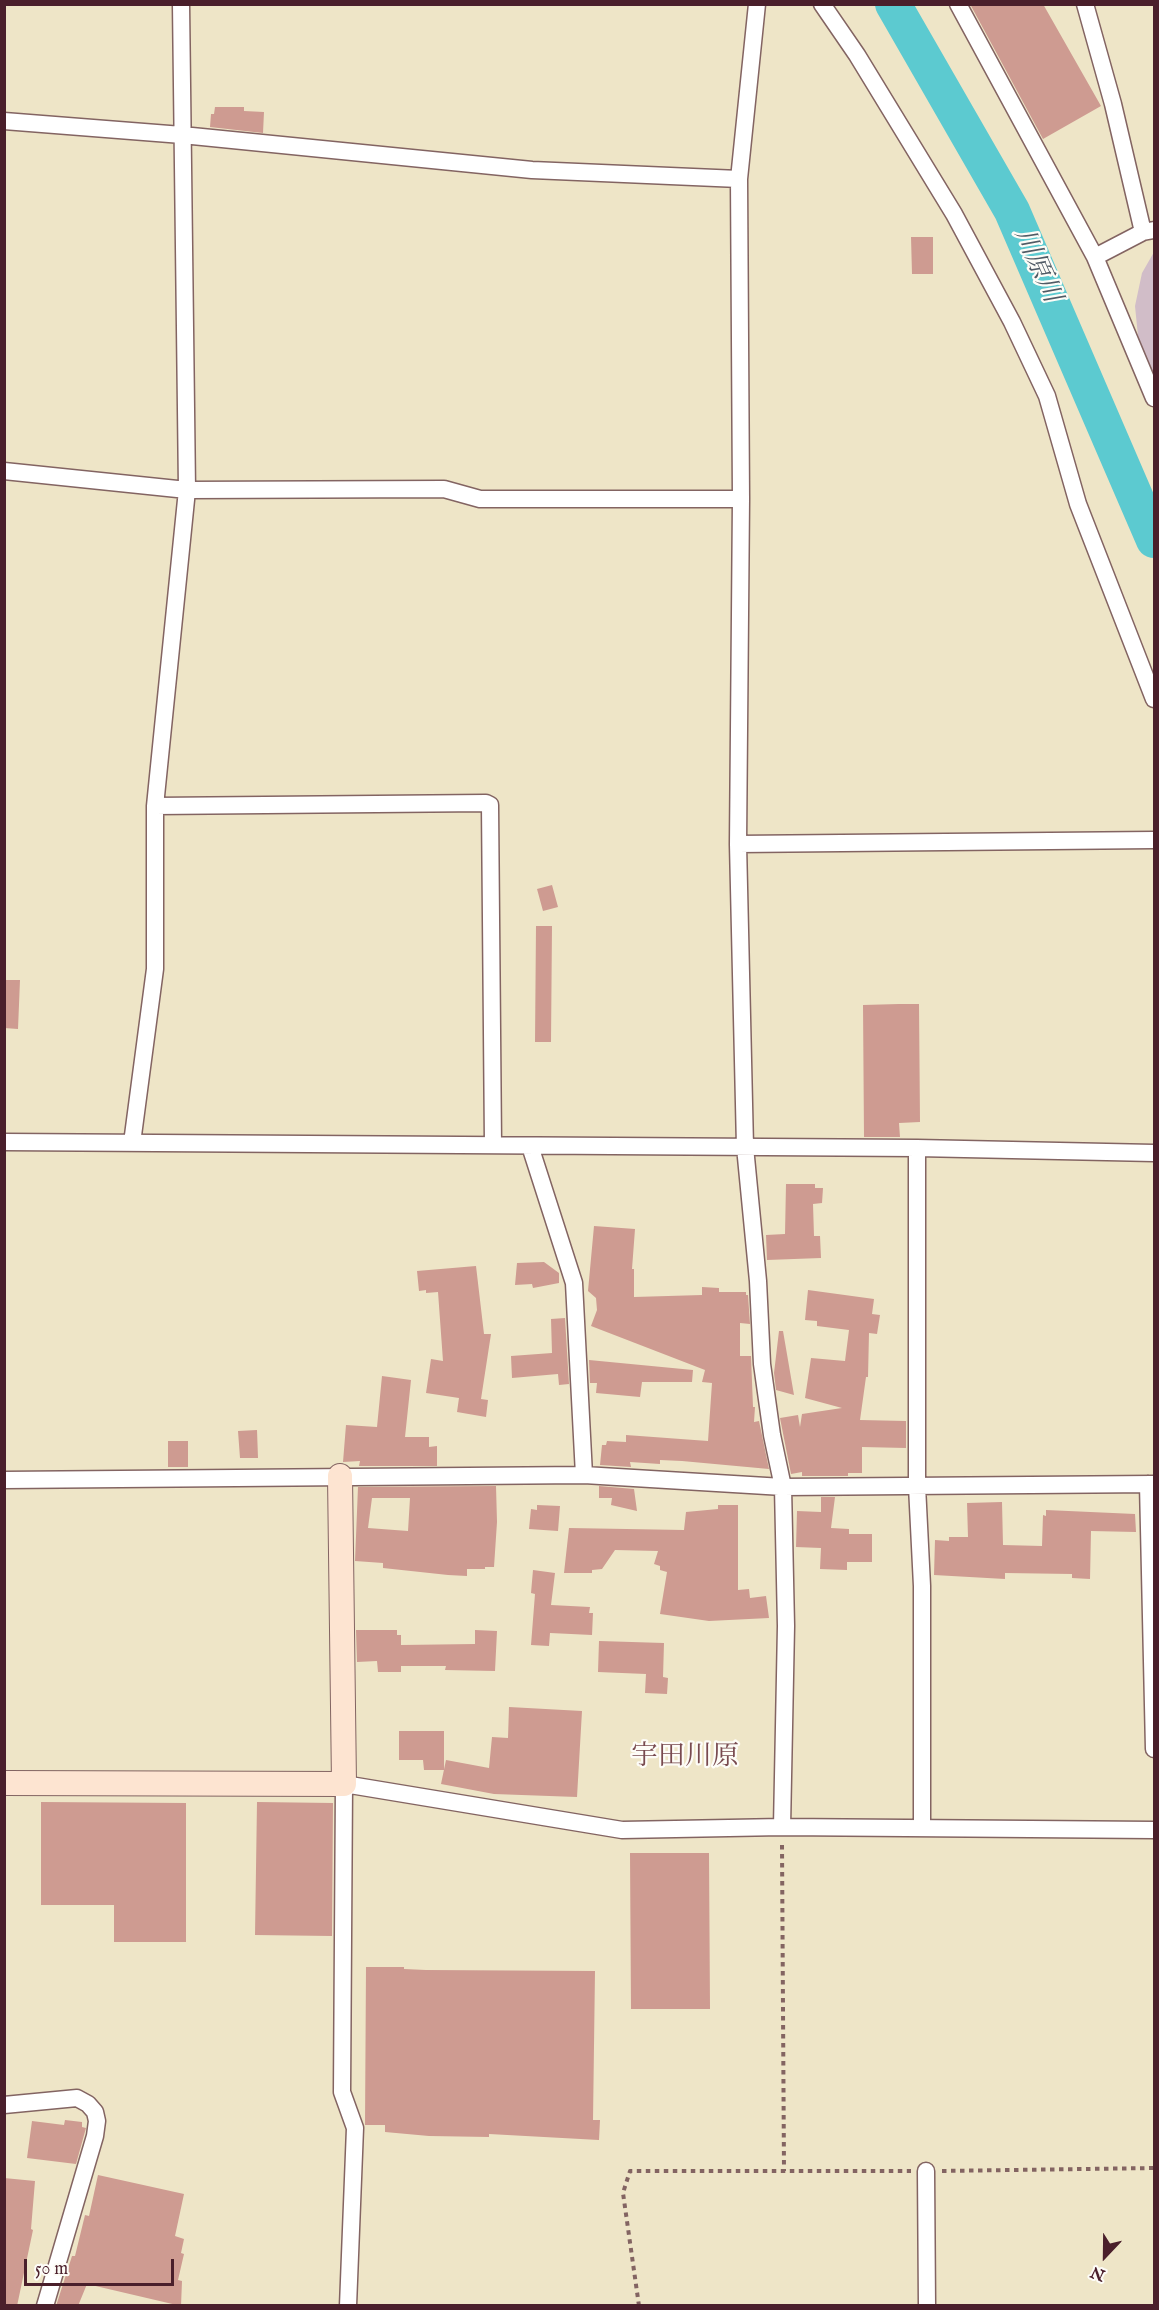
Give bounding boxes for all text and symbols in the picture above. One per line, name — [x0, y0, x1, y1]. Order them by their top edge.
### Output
water label: 川原川 — [1006, 224, 1066, 308]
district label: 宇田川原 — [631, 1742, 739, 1774]
north arrow — [1075, 2226, 1135, 2286]
scale bar — [27, 2247, 177, 2285]
text: 50 m — [35, 2258, 68, 2281]
text: N — [1088, 2261, 1108, 2285]

